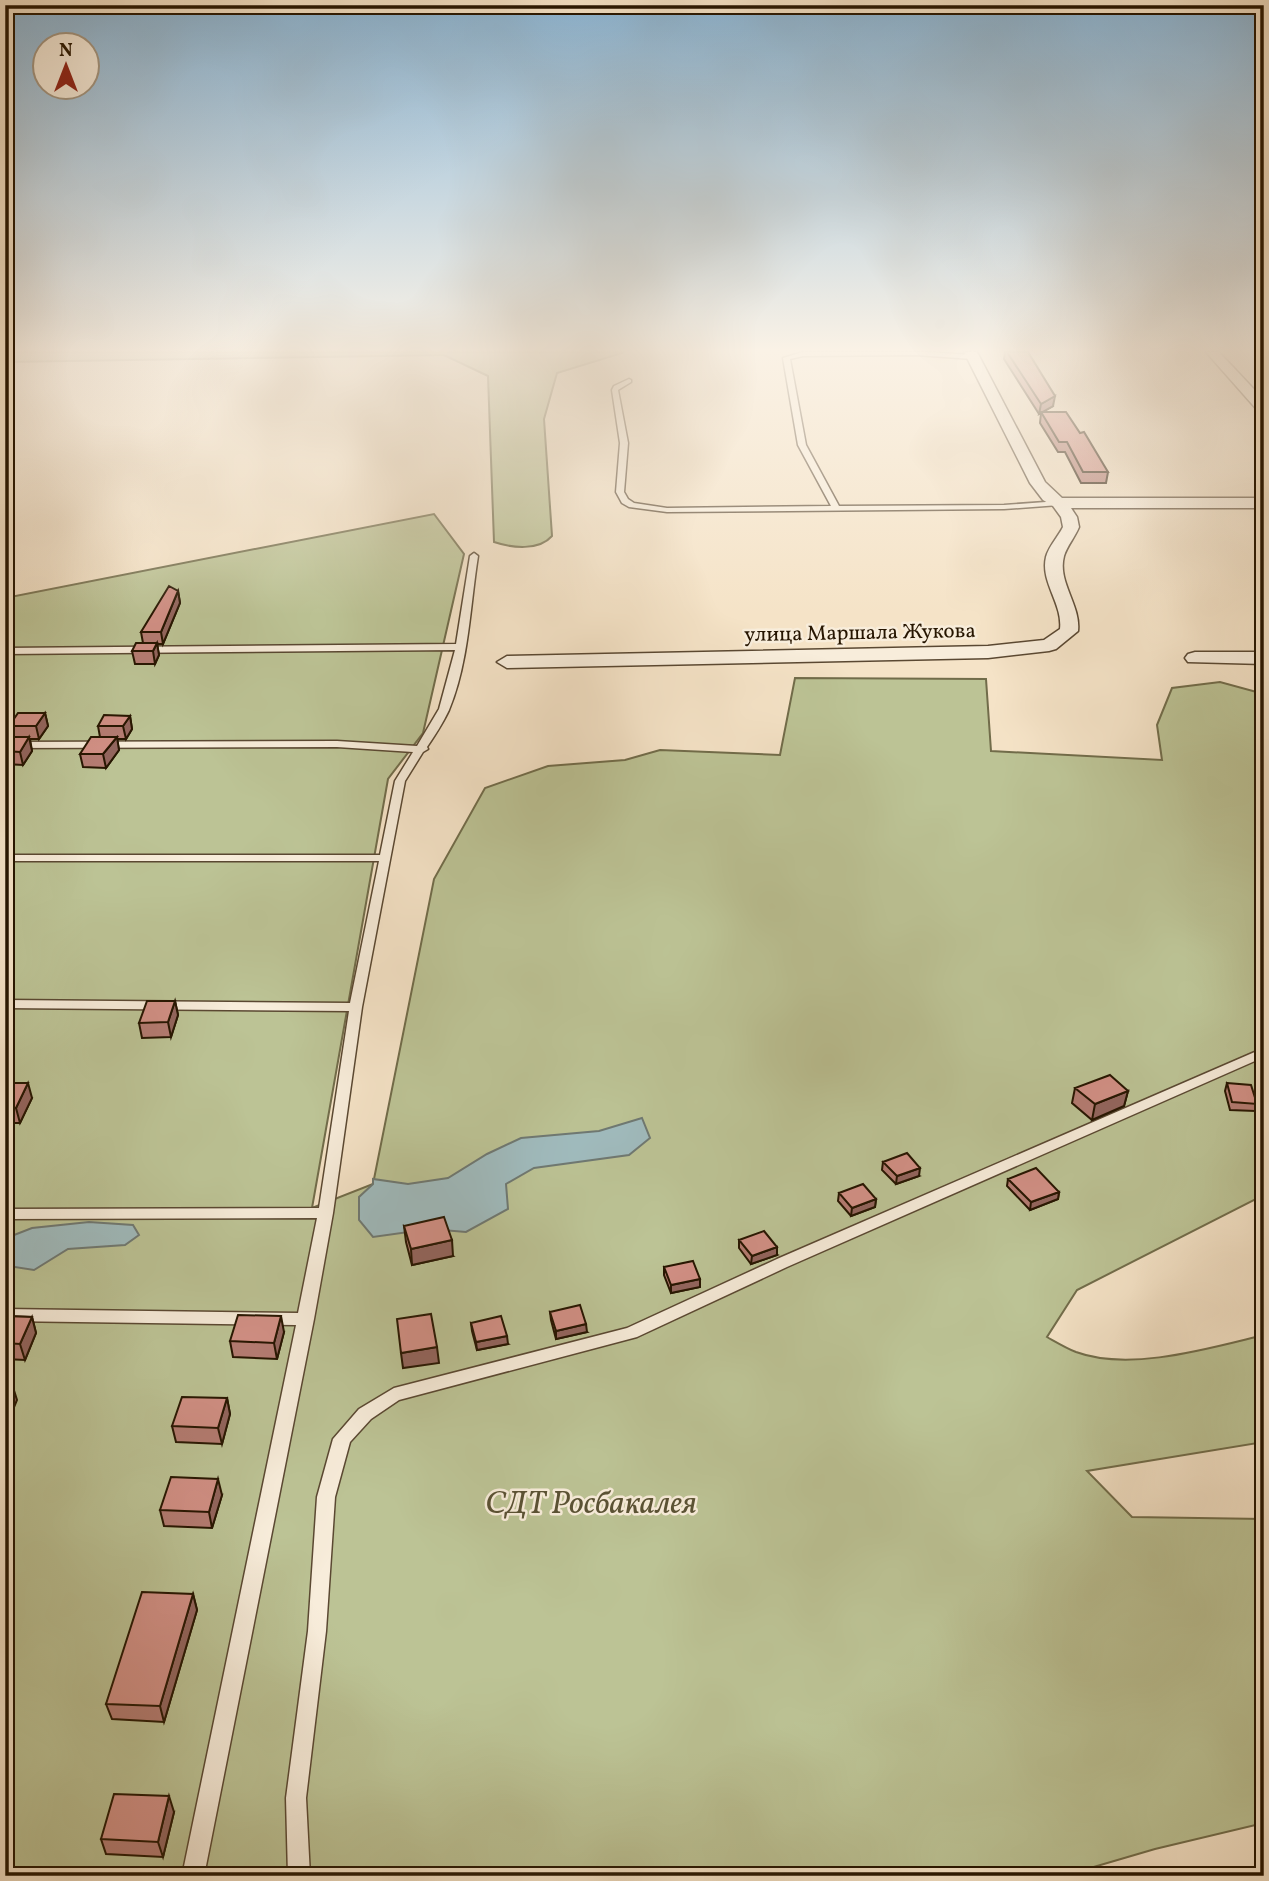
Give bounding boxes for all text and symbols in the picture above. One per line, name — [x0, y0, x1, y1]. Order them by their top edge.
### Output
north arrow — [32, 32, 102, 102]
text: N — [59, 38, 73, 64]
street label: улица Маршала Жукова — [744, 617, 976, 650]
park label: СДТ Росбакалея — [485, 1483, 697, 1527]

